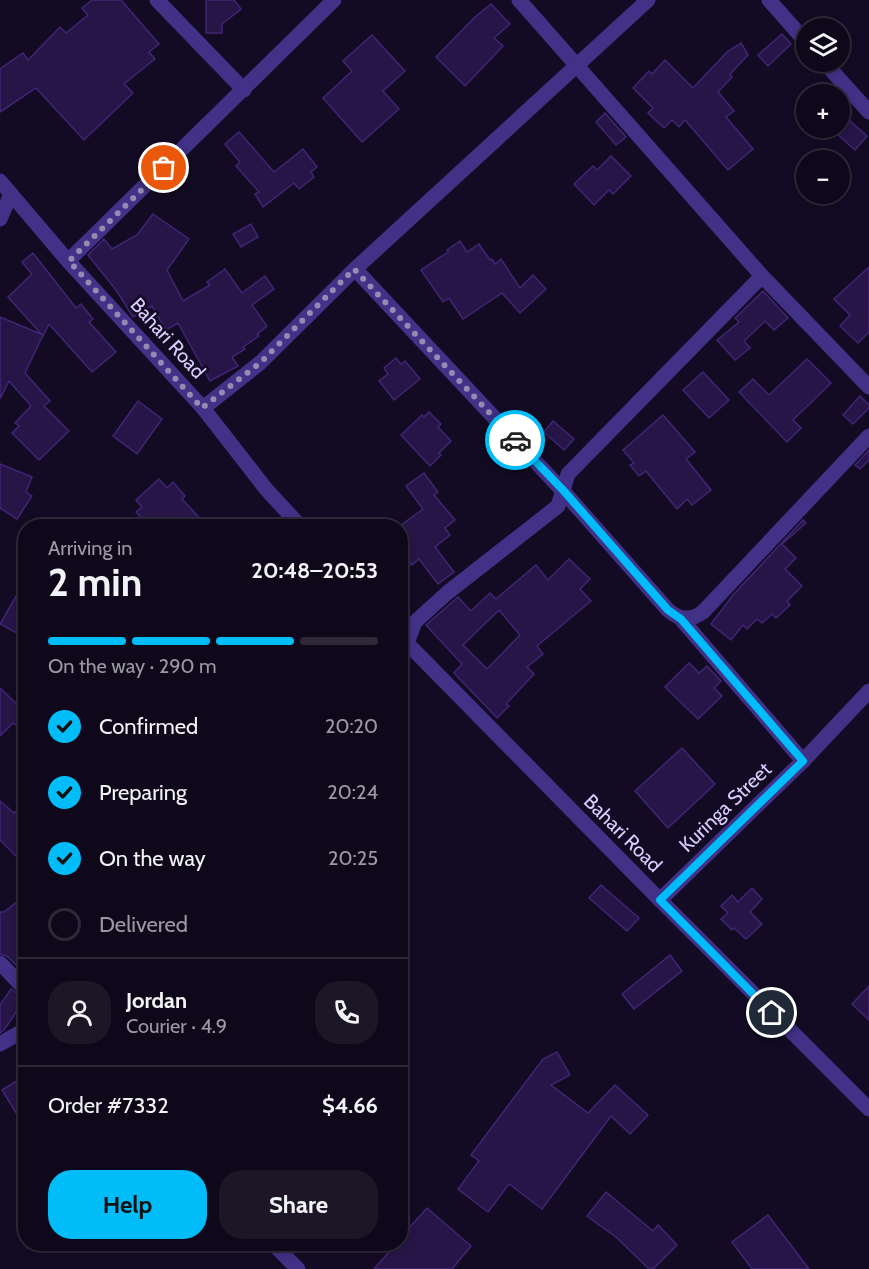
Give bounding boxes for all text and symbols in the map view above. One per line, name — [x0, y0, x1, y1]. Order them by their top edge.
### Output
map controls — [796, 18, 850, 204]
button: layers — [796, 18, 850, 72]
button: + — [796, 84, 850, 138]
pin — [138, 142, 189, 193]
button: − — [796, 150, 850, 204]
icon: bag — [147, 151, 180, 184]
street label: Bahari Road — [125, 293, 211, 383]
courier — [485, 410, 545, 470]
icon: car — [499, 424, 532, 457]
text: Arriving in — [48, 536, 132, 560]
text: 20:48–20:53 — [251, 557, 378, 584]
text: 2 min — [48, 558, 142, 606]
text: On the way · 290 m — [48, 654, 217, 678]
icon: check — [48, 710, 81, 743]
text: Confirmed — [99, 713, 198, 740]
text: 20:20 — [325, 714, 378, 738]
street label: Kuringa Street — [674, 757, 776, 857]
icon: check — [48, 776, 81, 809]
text: Preparing — [99, 779, 187, 806]
text: 20:24 — [327, 780, 378, 804]
street label: Bahari Road — [579, 789, 667, 877]
icon: check — [48, 842, 81, 875]
text: On the way — [99, 845, 206, 872]
text: 20:25 — [328, 846, 378, 870]
text: Delivered — [99, 911, 188, 938]
button: person — [48, 981, 111, 1044]
button: phone — [315, 981, 378, 1044]
text: Jordan — [126, 987, 187, 1014]
pin — [746, 987, 797, 1038]
icon: home — [755, 996, 788, 1029]
text: Courier · 4.9 — [126, 1014, 227, 1038]
text: Order #7332 — [48, 1092, 169, 1119]
text: $4.66 — [322, 1092, 378, 1119]
button: Help — [48, 1170, 207, 1239]
button: Share — [219, 1170, 378, 1239]

